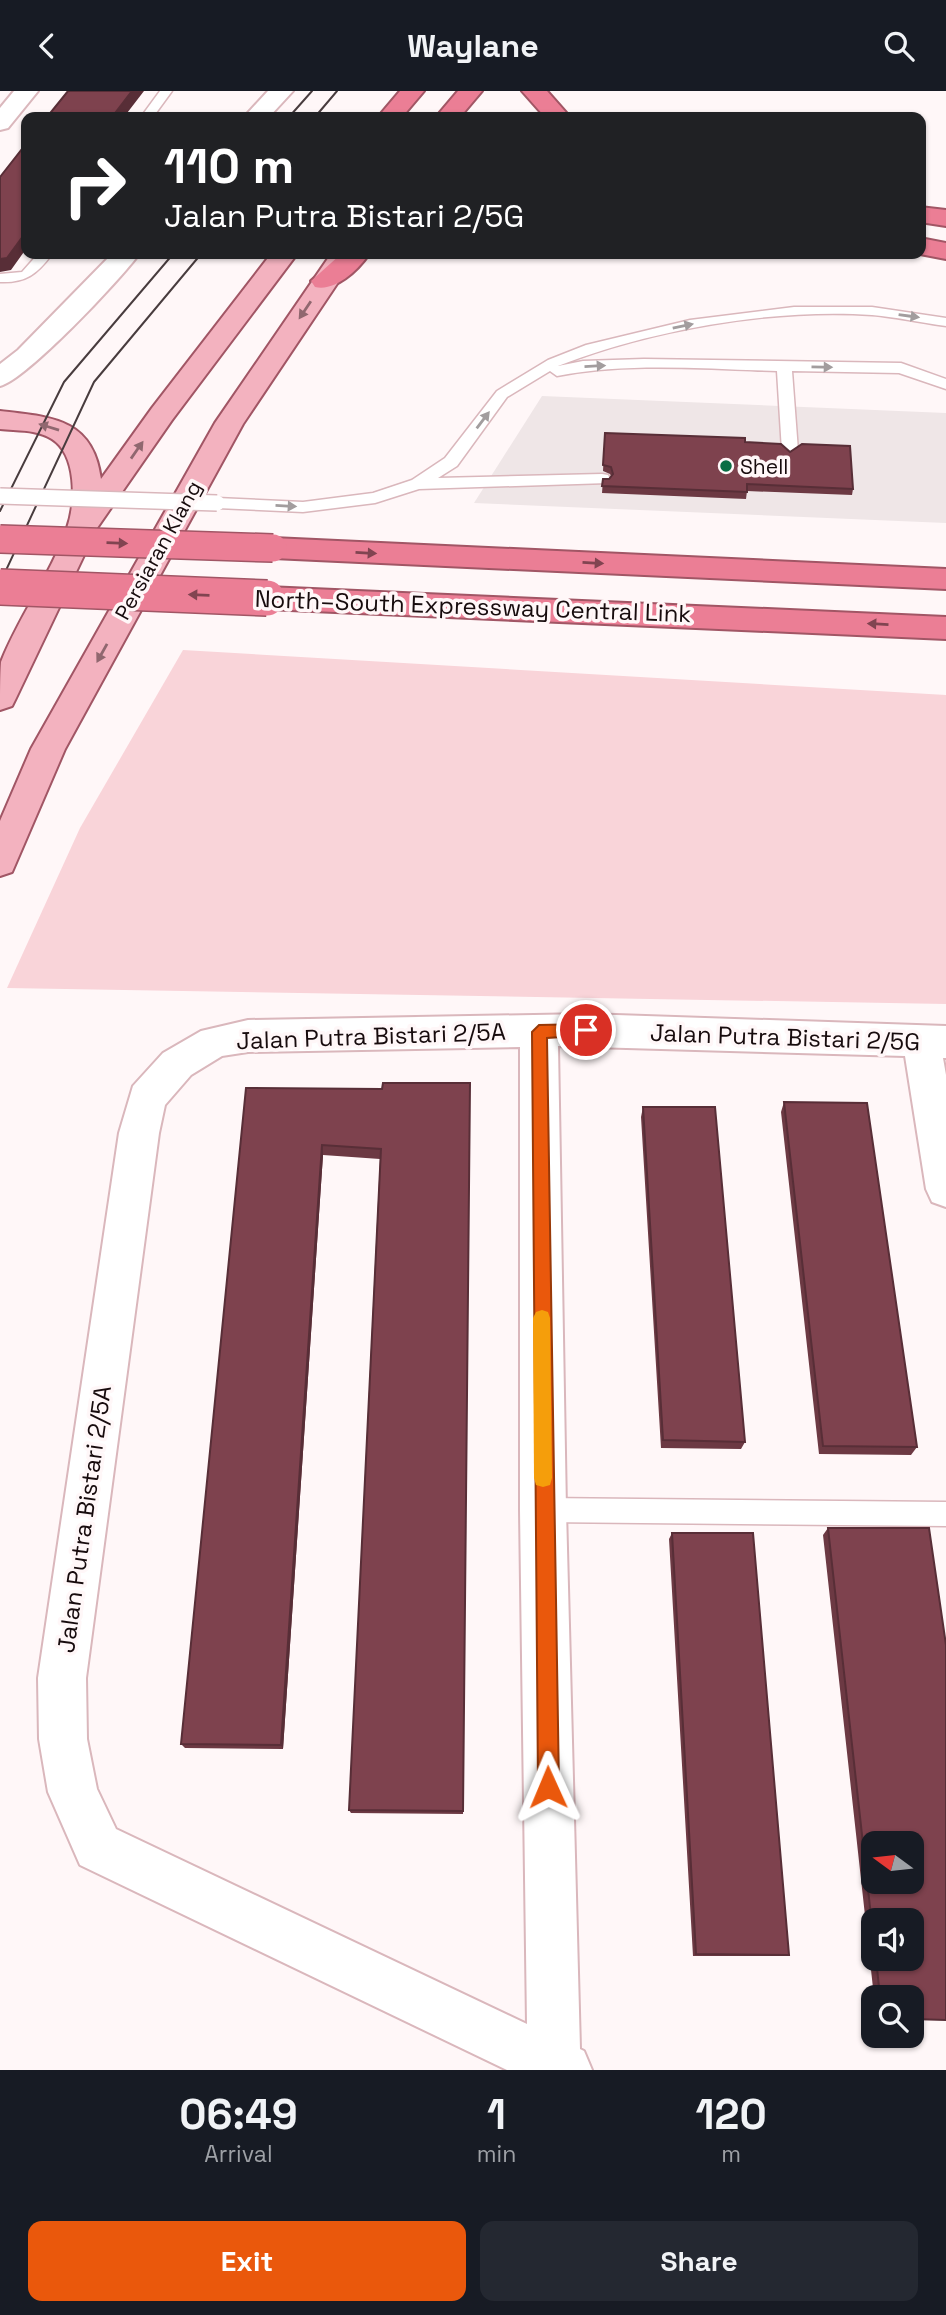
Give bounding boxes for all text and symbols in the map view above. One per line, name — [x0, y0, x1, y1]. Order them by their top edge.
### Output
text: Waylane — [407, 26, 539, 66]
icon: back — [28, 27, 66, 65]
icon: search — [880, 27, 918, 65]
text: 110 m — [164, 135, 294, 197]
icon: right — [49, 140, 140, 231]
text: Jalan Putra Bistari 2/5G — [164, 196, 524, 236]
one-way arrow — [299, 300, 312, 319]
one-way arrow — [898, 311, 920, 322]
one-way arrow — [672, 320, 694, 331]
one-way arrow — [584, 360, 606, 371]
one-way arrow — [812, 361, 834, 373]
one-way arrow — [475, 411, 489, 429]
one-way arrow — [38, 422, 59, 432]
one-way arrow — [130, 441, 144, 459]
place label: Shell — [740, 453, 788, 480]
marker: Shell — [718, 458, 734, 474]
street label: Persiaran Klang — [109, 476, 207, 624]
one-way arrow — [275, 501, 297, 512]
one-way arrow — [106, 538, 128, 549]
one-way arrow — [355, 547, 377, 558]
one-way arrow — [583, 558, 605, 569]
street label: North–South Expressway Central Link — [254, 583, 692, 629]
one-way arrow — [188, 589, 210, 600]
one-way arrow — [867, 619, 889, 630]
one-way arrow — [96, 643, 108, 662]
pin — [556, 1000, 616, 1060]
icon: arrive — [567, 1011, 605, 1049]
street label: Jalan Putra Bistari 2/5A — [236, 1016, 506, 1056]
street label: Jalan Putra Bistari 2/5G — [649, 1017, 921, 1057]
street label: Jalan Putra Bistari 2/5A — [50, 1383, 118, 1655]
position arrow — [511, 1750, 585, 1824]
north arrow — [861, 1831, 924, 1893]
map controls — [861, 1831, 924, 2048]
button: sound — [861, 1908, 924, 1971]
button: search — [861, 1985, 924, 2048]
text: 06:49 — [179, 2088, 298, 2141]
text: 1 — [487, 2088, 506, 2141]
text: 120 — [696, 2088, 767, 2141]
text: Arrival — [204, 2139, 273, 2169]
text: min — [477, 2139, 516, 2169]
text: m — [721, 2139, 741, 2169]
button: Exit — [28, 2221, 466, 2301]
button: Share — [480, 2221, 918, 2301]

